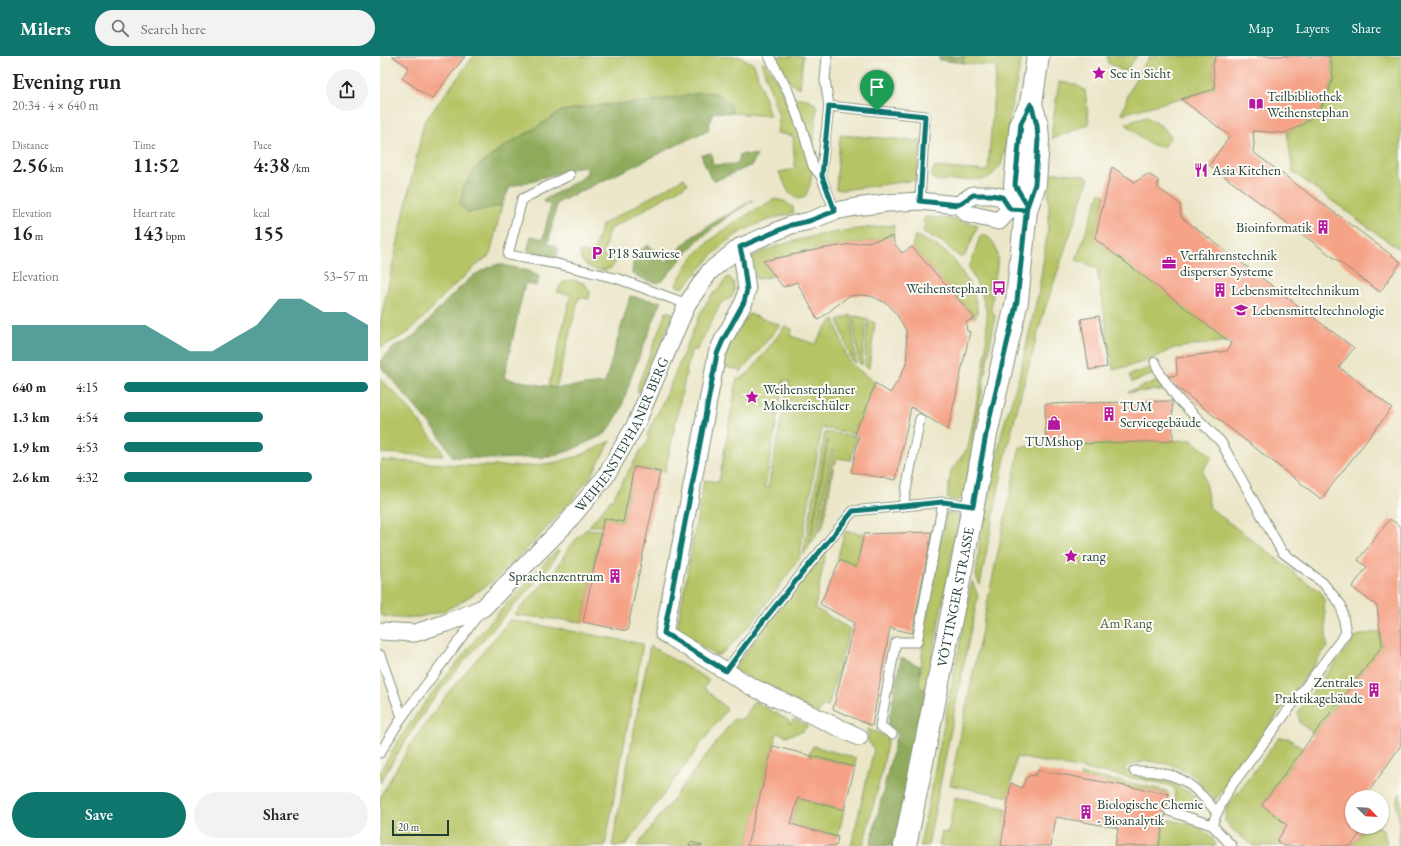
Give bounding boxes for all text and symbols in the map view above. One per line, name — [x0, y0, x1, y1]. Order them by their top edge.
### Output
search box — [95, 10, 375, 46]
text: Milers — [20, 16, 71, 41]
icon: search — [109, 17, 131, 39]
text: Search here — [141, 19, 206, 38]
text: Map — [1248, 19, 1273, 37]
text: Layers — [1295, 19, 1330, 37]
text: Share — [1352, 19, 1381, 37]
place label: See in Sicht — [1110, 64, 1172, 82]
place icon: See in Sicht — [1091, 65, 1107, 81]
text: Evening run — [12, 67, 121, 96]
button: share — [326, 69, 368, 111]
pin — [860, 70, 894, 111]
icon: arrive — [866, 76, 888, 98]
place label: Teilbibliothek Weihenstephan — [1267, 87, 1350, 121]
library icon: Teilbibliothek Weihenstephan — [1248, 96, 1264, 112]
text: 20:34 · 4 × 640 m — [12, 97, 99, 114]
text: Distance — [12, 138, 49, 152]
text: Time — [133, 138, 156, 152]
text: Pace — [253, 138, 272, 152]
text: 2.56 — [12, 152, 48, 178]
text: 11:52 — [133, 152, 179, 178]
text: 4:38 — [253, 152, 290, 178]
text: km — [48, 161, 64, 175]
text: /km — [290, 161, 310, 175]
place label: Asia Kitchen — [1211, 161, 1282, 179]
restaurant icon: Asia Kitchen — [1193, 162, 1209, 178]
text: Elevation — [12, 206, 52, 220]
text: Heart rate — [133, 206, 175, 220]
text: kcal — [253, 206, 270, 220]
place label: Bioinformatik — [1236, 218, 1312, 236]
building icon: Bioinformatik — [1315, 219, 1331, 235]
text: 16 — [12, 220, 33, 246]
text: 143 — [133, 220, 163, 246]
text: 155 — [253, 220, 284, 246]
text: m — [33, 229, 43, 243]
text: bpm — [163, 229, 186, 243]
place label: P18 Sauwiese — [608, 244, 680, 262]
parking icon: P18 Sauwiese — [589, 245, 605, 261]
place label: Verfahrenstechnik disperser Systeme — [1180, 246, 1278, 280]
office icon: Verfahrenstechnik disperser Systeme — [1161, 255, 1177, 271]
text: Elevation — [12, 268, 59, 285]
text: 53–57 m — [323, 268, 368, 285]
place label: Weihenstephan — [906, 279, 989, 297]
bus stop icon: Weihenstephan — [991, 280, 1007, 296]
place label: Lebensmitteltechnikum — [1231, 281, 1360, 299]
building icon: Lebensmitteltechnikum — [1212, 282, 1228, 298]
place label: Lebensmitteltechnologie — [1252, 301, 1385, 319]
school or university icon: Lebensmitteltechnologie — [1233, 302, 1249, 318]
street label: WEIHENSTEPHANER BERG — [571, 354, 673, 516]
text: 640 m — [12, 379, 46, 396]
text: 4:15 — [76, 379, 98, 396]
place label: Weihenstephaner Molkereischüler — [763, 380, 855, 414]
place icon: Weihenstephaner Molkereischüler — [744, 389, 760, 405]
place label: TUM Servicegebäude — [1120, 397, 1202, 431]
building icon: TUM Servicegebäude — [1101, 406, 1117, 422]
text: 1.3 km — [12, 409, 50, 426]
text: 4:54 — [76, 409, 98, 426]
shop icon: TUMshop — [1046, 415, 1062, 431]
place label: TUMshop — [1025, 432, 1083, 450]
text: 1.9 km — [12, 439, 50, 456]
text: 4:53 — [76, 439, 98, 456]
text: 2.6 km — [12, 469, 50, 486]
text: 4:32 — [76, 469, 98, 486]
street label: VÖTTINGER STRASSE — [933, 526, 978, 668]
place label: rang — [1082, 547, 1107, 565]
place icon: rang — [1063, 548, 1079, 564]
place label: Sprachenzentrum — [509, 567, 604, 585]
building icon: Sprachenzentrum — [607, 568, 623, 584]
park label: Am Rang — [1099, 614, 1153, 632]
place label: Zentrales Praktikagebäude — [1274, 673, 1364, 707]
building icon: Zentrales Praktikagebäude — [1366, 682, 1382, 698]
north arrow — [1345, 790, 1389, 834]
map controls — [1345, 790, 1389, 834]
button: Save — [12, 792, 186, 838]
button: Share — [194, 792, 368, 838]
place label: Biologische Chemie - Bioanalytik — [1097, 795, 1204, 829]
building icon: Biologische Chemie - Bioanalytik — [1078, 804, 1094, 820]
scale bar — [392, 818, 449, 837]
text: 20 m — [398, 820, 419, 834]

